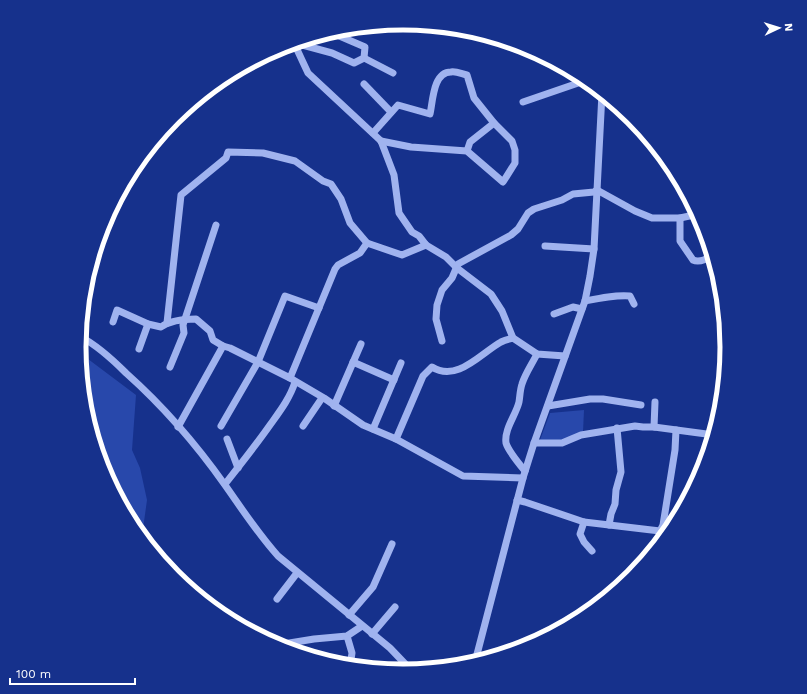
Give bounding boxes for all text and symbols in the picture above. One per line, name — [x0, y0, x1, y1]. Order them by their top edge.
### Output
north arrow — [759, 8, 799, 48]
text: N — [782, 23, 795, 32]
scale bar — [10, 660, 135, 686]
text: 100 m — [16, 667, 51, 681]

